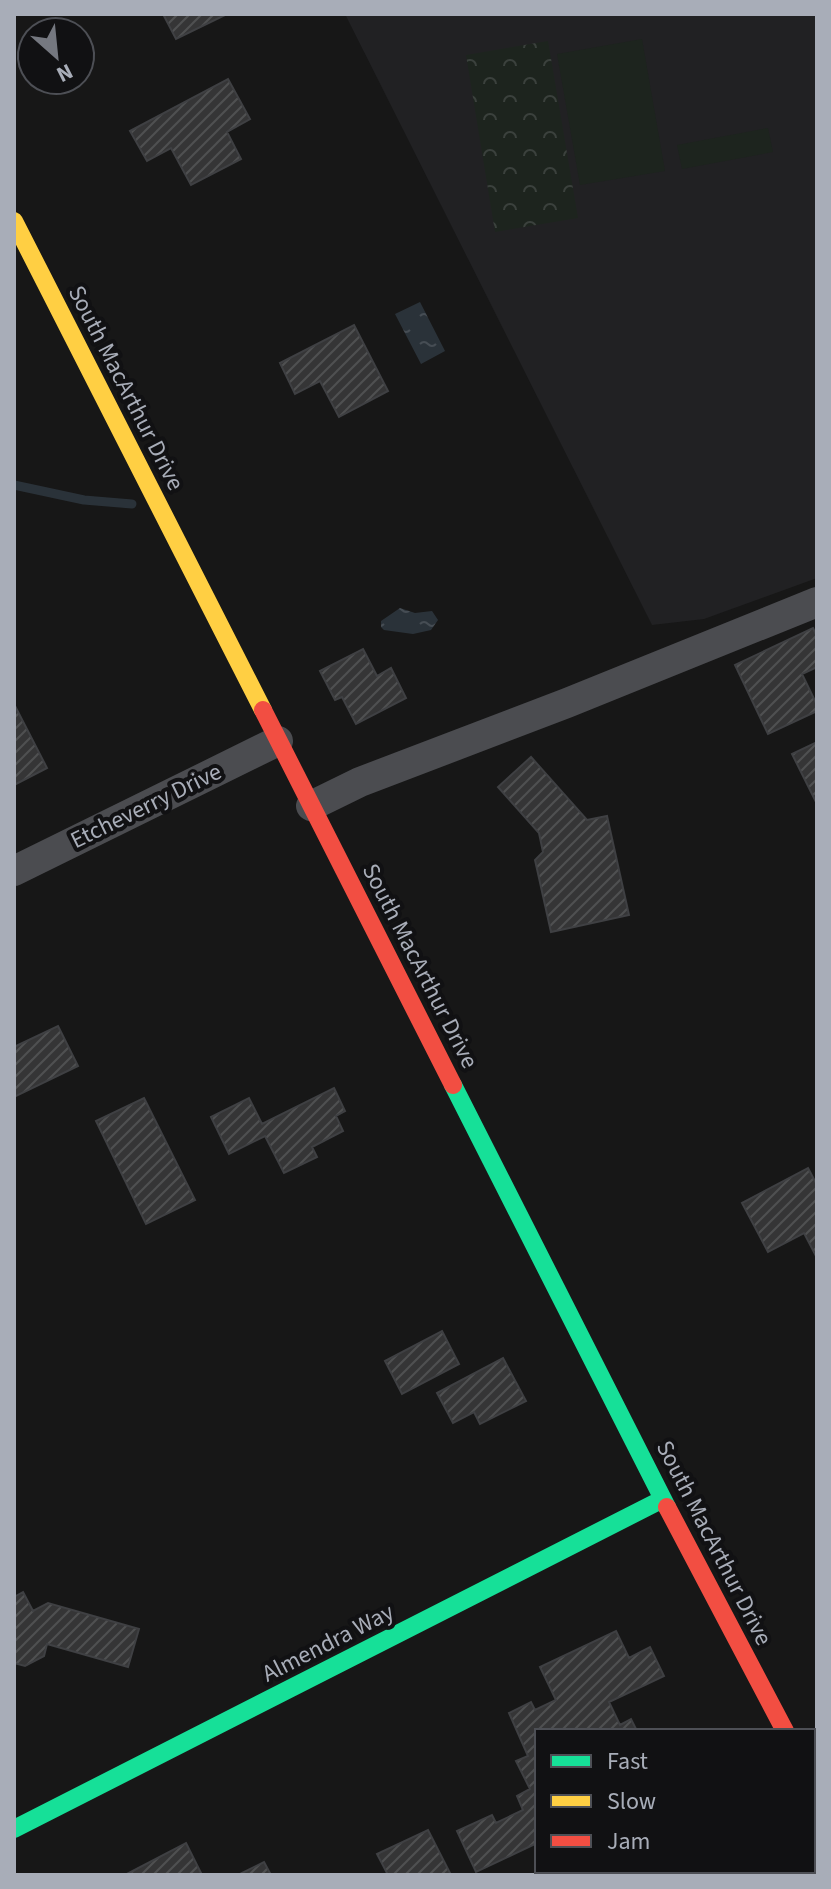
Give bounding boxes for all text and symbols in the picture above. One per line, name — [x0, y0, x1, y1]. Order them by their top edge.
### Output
north arrow — [16, 16, 96, 96]
text: N — [51, 55, 78, 91]
street label: South MacArthur Drive — [59, 279, 193, 497]
street label: Etcheverry Drive — [65, 754, 227, 858]
street label: South MacArthur Drive — [353, 857, 487, 1075]
street label: South MacArthur Drive — [647, 1434, 781, 1652]
street label: Almendra Way — [256, 1595, 400, 1691]
legend — [535, 1729, 815, 1873]
text: Fast — [607, 1744, 648, 1779]
text: Slow — [607, 1784, 656, 1819]
text: Jam — [607, 1824, 651, 1859]

